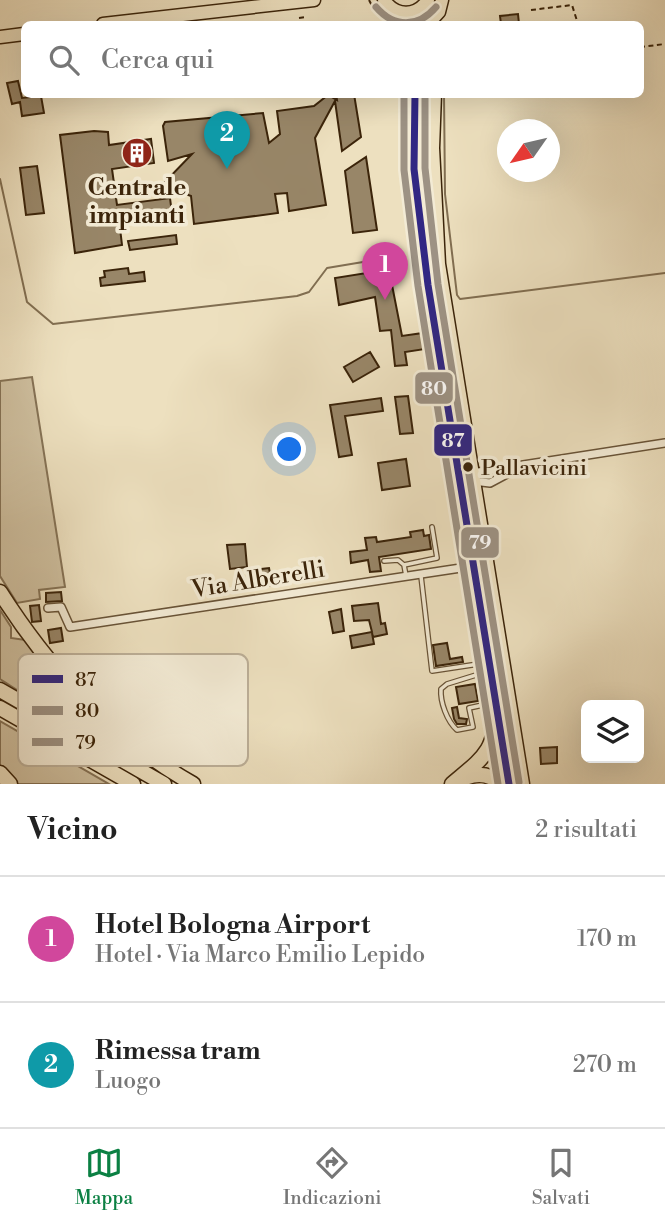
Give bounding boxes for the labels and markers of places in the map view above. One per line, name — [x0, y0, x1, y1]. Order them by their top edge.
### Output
pin: 2 — [204, 111, 250, 169]
building icon: Centrale impianti — [120, 136, 154, 170]
place label: Centrale impianti — [88, 173, 187, 231]
pin: 1 — [362, 242, 408, 300]
place label: Pallavicini — [481, 455, 587, 482]
marker: Pallavicini — [461, 460, 475, 474]

